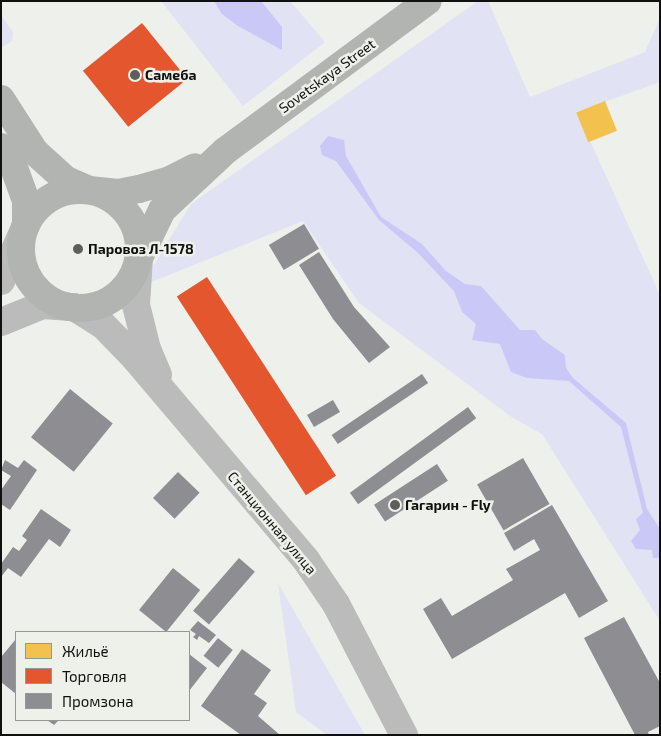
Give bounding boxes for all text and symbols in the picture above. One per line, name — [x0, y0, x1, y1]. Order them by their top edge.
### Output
street label: Sovetskaya Street — [276, 35, 378, 117]
place label: Самеба — [145, 67, 196, 83]
marker: Самеба — [129, 69, 141, 81]
place label: Паровоз Л-1578 — [88, 241, 194, 257]
marker: Паровоз Л-1578 — [72, 243, 84, 255]
street label: Станционная улица — [224, 468, 320, 578]
place label: Гагарин - Fly — [405, 497, 491, 513]
marker: Гагарин - Fly — [389, 499, 401, 511]
legend — [15, 631, 190, 721]
text: Жильё — [62, 642, 109, 660]
text: Торговля — [62, 667, 127, 685]
text: Промзона — [62, 692, 134, 710]

